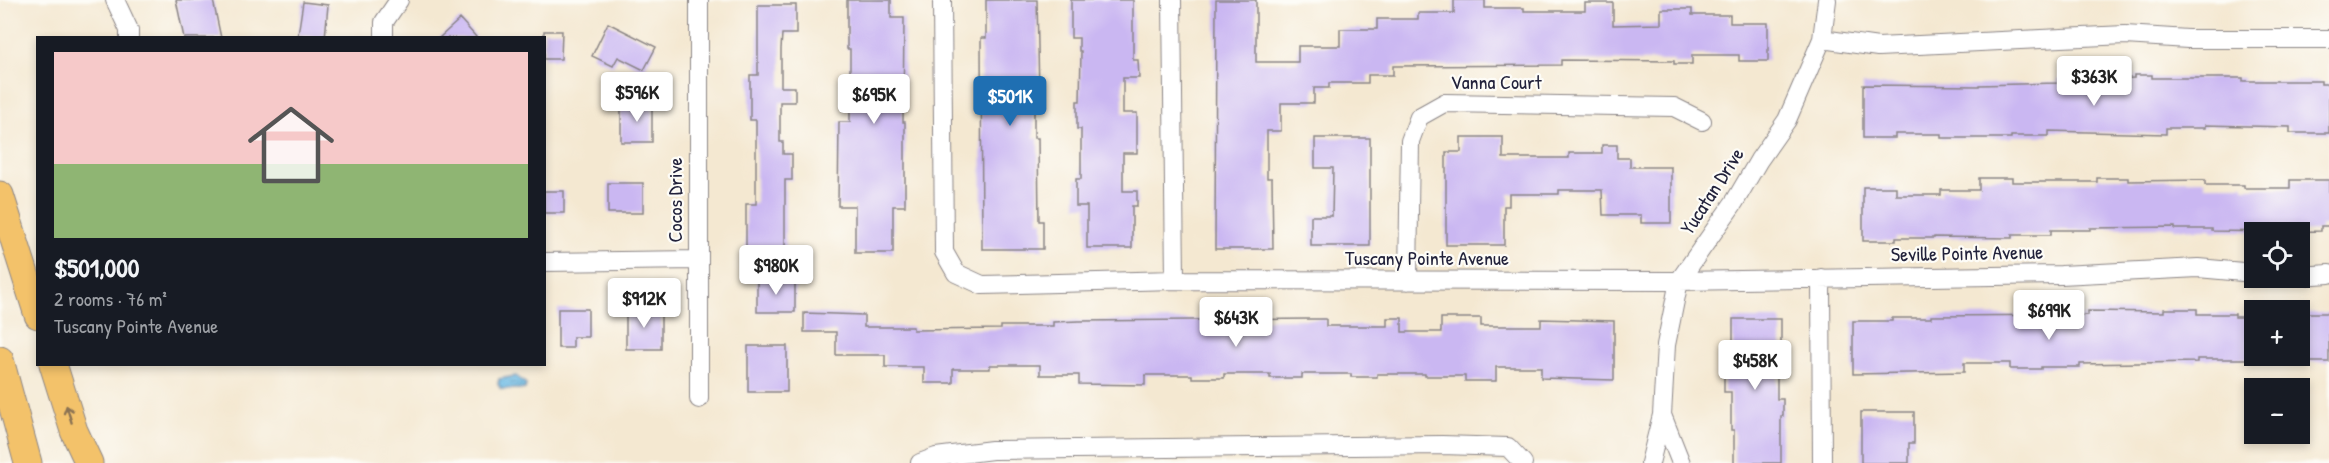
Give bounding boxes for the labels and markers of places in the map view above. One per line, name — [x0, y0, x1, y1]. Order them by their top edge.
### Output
pin: $363K — [2052, 56, 2136, 107]
pin: $596K — [595, 72, 679, 123]
pin: $695K — [832, 74, 916, 125]
pin: $501K — [968, 76, 1052, 127]
pin: $980K — [734, 245, 818, 296]
pin: $912K — [602, 278, 686, 329]
pin: $699K — [2007, 290, 2091, 341]
pin: $643K — [1194, 297, 1278, 348]
pin: $458K — [1713, 340, 1797, 391]

